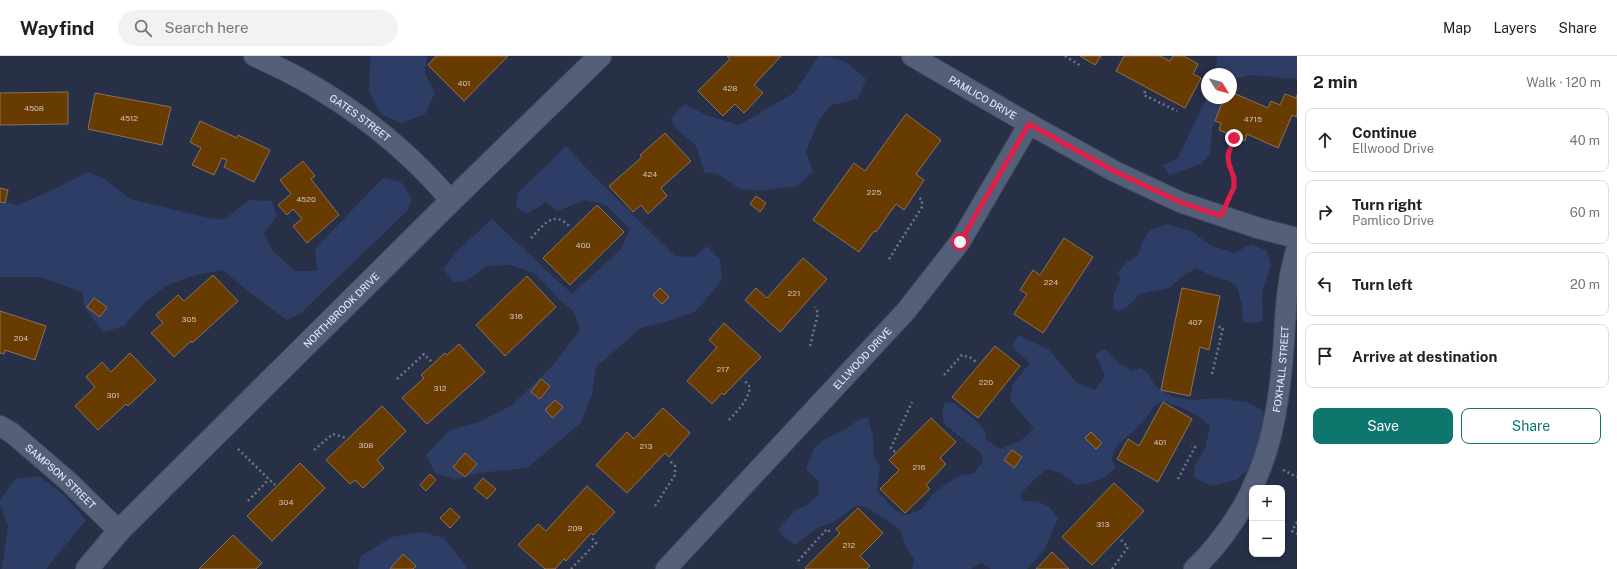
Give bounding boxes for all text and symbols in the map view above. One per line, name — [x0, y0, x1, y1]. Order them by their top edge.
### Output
search box — [118, 10, 398, 46]
text: Wayfind — [20, 17, 94, 39]
icon: search — [132, 17, 154, 39]
text: Search here — [164, 19, 249, 36]
text: Map — [1443, 20, 1471, 36]
text: Layers — [1493, 20, 1537, 36]
text: Share — [1559, 20, 1597, 36]
north arrow — [1201, 68, 1237, 104]
text: 2 min — [1313, 72, 1358, 92]
street label: PAMLICO DRIVE — [947, 73, 1019, 122]
text: Walk · 120 m — [1526, 75, 1601, 90]
house number: 401 — [457, 78, 471, 88]
house number: 428 — [723, 83, 737, 93]
street label: GATES STREET — [327, 91, 393, 144]
house number: 4508 — [24, 103, 44, 113]
house number: 4512 — [120, 113, 138, 123]
house number: 4715 — [1244, 114, 1262, 124]
text: Continue — [1352, 124, 1417, 141]
route end — [1225, 129, 1243, 147]
icon: ahead — [1314, 129, 1336, 151]
text: 40 m — [1569, 133, 1600, 148]
text: Ellwood Drive — [1352, 141, 1434, 156]
house number: 424 — [643, 169, 657, 179]
house number: 225 — [867, 187, 881, 197]
house number: 4520 — [296, 194, 316, 204]
text: Turn right — [1352, 196, 1422, 213]
icon: right — [1314, 201, 1336, 223]
text: 60 m — [1570, 205, 1600, 220]
text: Pamlico Drive — [1352, 213, 1434, 228]
route start — [951, 233, 969, 251]
house number: 400 — [576, 240, 590, 250]
street label: NORTHBROOK DRIVE — [301, 270, 382, 350]
icon: left — [1314, 273, 1336, 295]
text: Turn left — [1352, 276, 1413, 293]
house number: 224 — [1044, 277, 1058, 287]
text: 20 m — [1570, 277, 1600, 292]
house number: 221 — [788, 288, 800, 298]
house number: 316 — [509, 311, 523, 321]
house number: 305 — [181, 314, 197, 324]
house number: 407 — [1188, 317, 1202, 327]
street label: ELLWOOD DRIVE — [830, 325, 894, 392]
street label: FOXHALL STREET — [1270, 326, 1291, 413]
house number: 204 — [14, 333, 28, 343]
icon: arrive — [1314, 345, 1336, 367]
text: Arrive at destination — [1352, 348, 1497, 365]
house number: 217 — [717, 364, 730, 374]
house number: 220 — [979, 377, 993, 387]
house number: 312 — [433, 383, 447, 393]
house number: 301 — [106, 390, 120, 400]
button: Save — [1313, 408, 1453, 444]
button: Share — [1461, 408, 1601, 444]
house number: 401 — [1153, 437, 1167, 447]
house number: 308 — [358, 440, 374, 450]
street label: SAMPSON STREET — [23, 441, 98, 511]
house number: 213 — [639, 441, 653, 451]
house number: 216 — [912, 462, 926, 472]
map controls — [1249, 485, 1285, 557]
button: + — [1249, 485, 1285, 521]
house number: 304 — [279, 497, 293, 507]
house number: 313 — [1096, 519, 1110, 529]
button: − — [1249, 521, 1285, 557]
house number: 209 — [568, 523, 582, 533]
house number: 212 — [843, 540, 856, 550]

